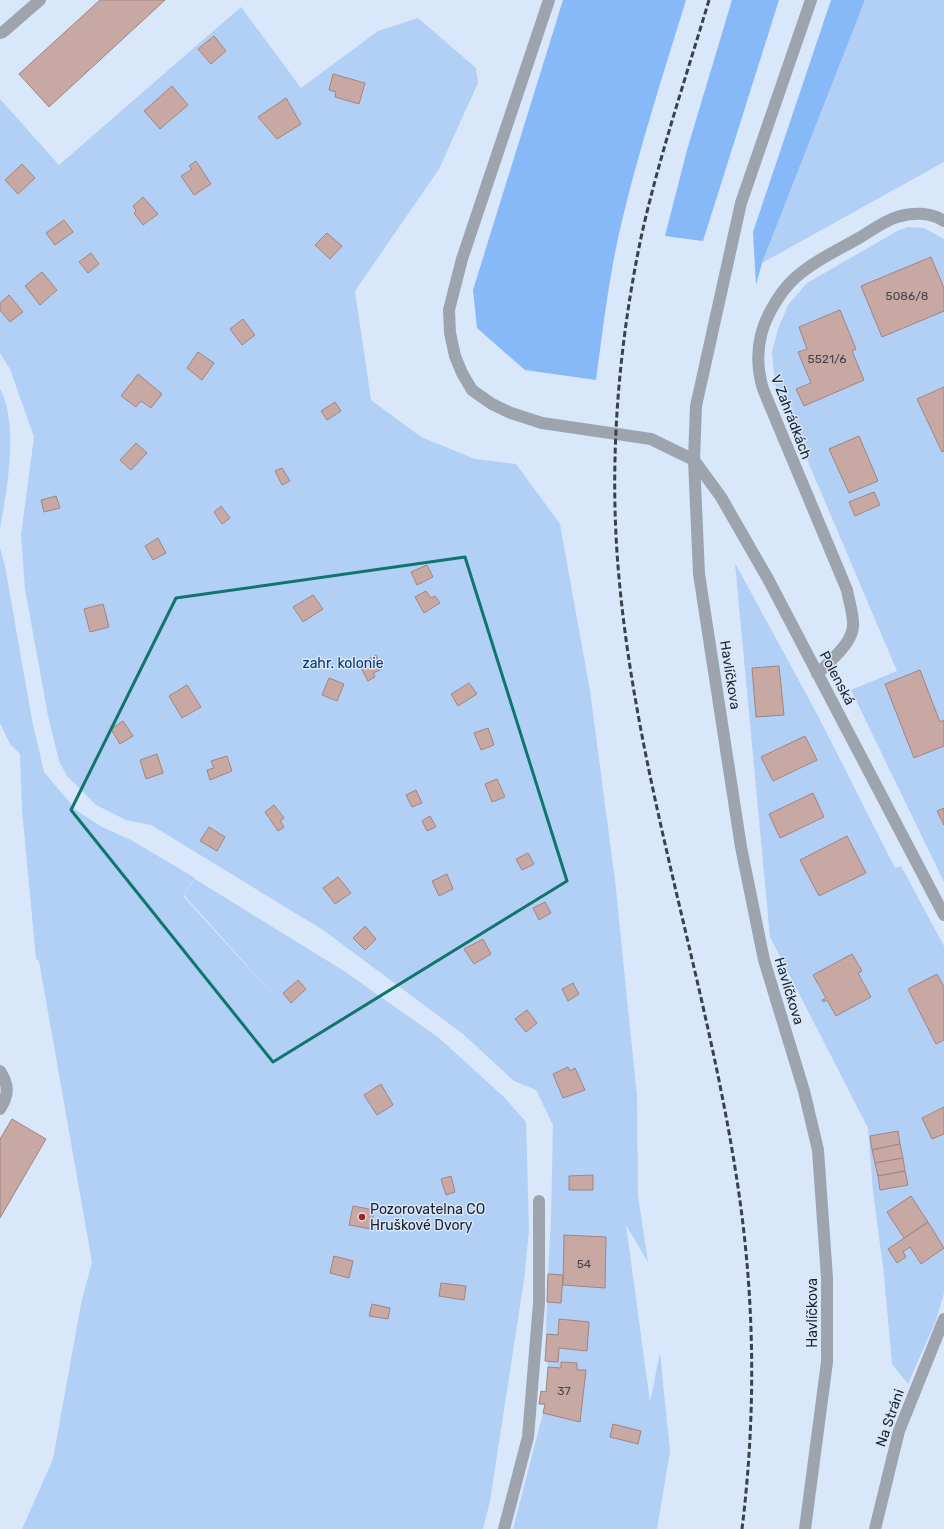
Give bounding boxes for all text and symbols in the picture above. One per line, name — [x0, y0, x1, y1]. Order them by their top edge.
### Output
house number: 5086/8 — [886, 289, 928, 303]
house number: 5521/6 — [808, 352, 846, 366]
street label: V Zahrádkách — [767, 372, 815, 462]
street label: Havlíčkova — [716, 639, 744, 711]
street label: Polenská — [816, 648, 858, 708]
park label: zahr. kolonie — [303, 655, 384, 672]
street label: Havlíčkova — [771, 955, 807, 1027]
place label: Pozorovatelna CO Hruškové Dvory — [370, 1201, 485, 1234]
marker: Pozorovatelna CO Hruškové Dvory — [357, 1212, 367, 1222]
house number: 54 — [577, 1257, 592, 1271]
street label: Havlíčkova — [804, 1278, 821, 1348]
house number: 37 — [557, 1384, 571, 1398]
street label: Na Stráni — [872, 1387, 908, 1449]

